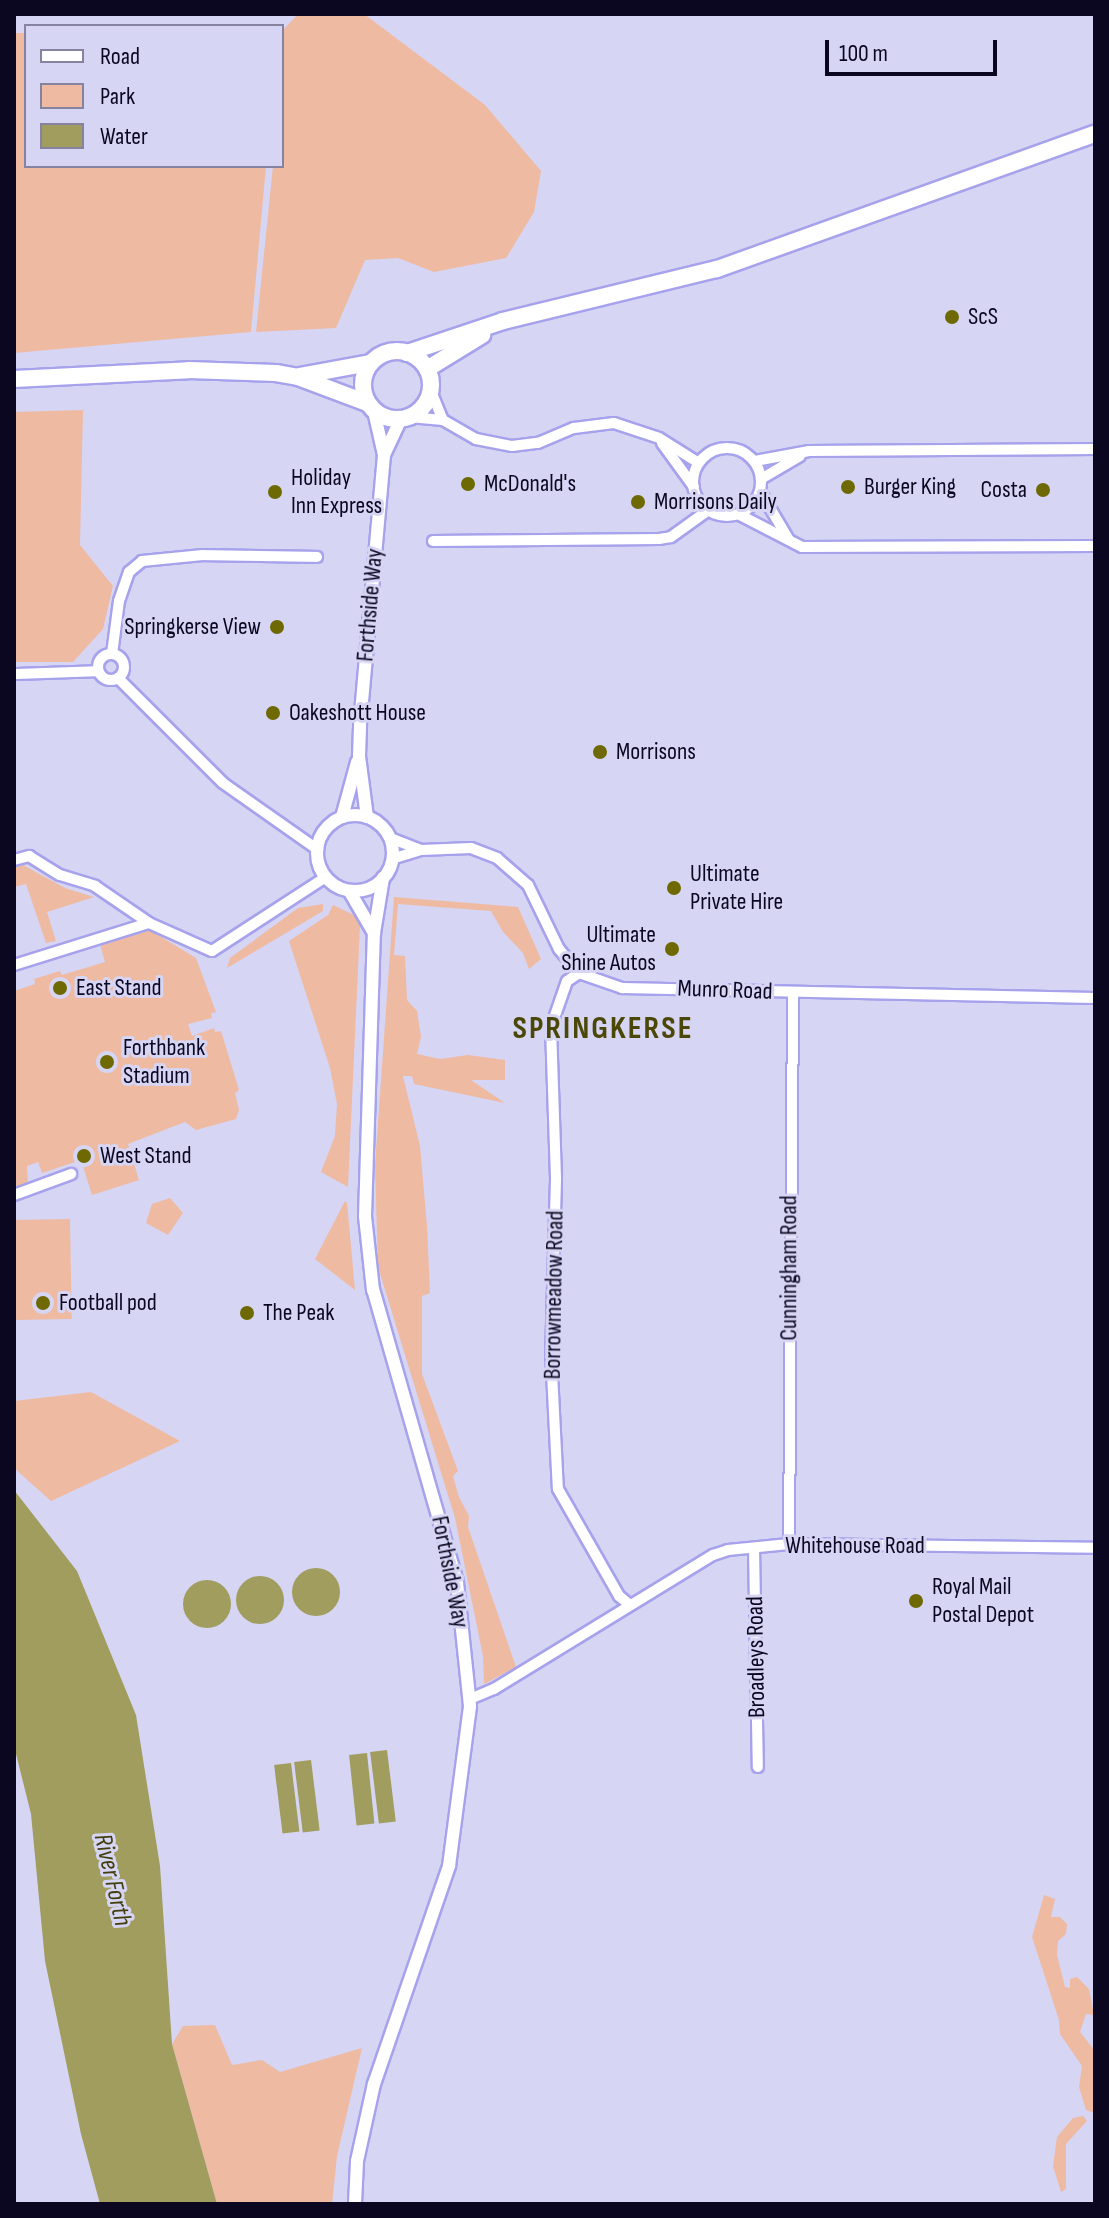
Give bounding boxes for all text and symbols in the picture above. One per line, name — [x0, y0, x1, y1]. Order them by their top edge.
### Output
legend — [24, 24, 284, 168]
scale bar — [829, 24, 1001, 74]
text: 100 m — [839, 39, 888, 68]
text: Road — [100, 42, 140, 71]
text: Park — [100, 82, 135, 111]
text: Water — [100, 122, 148, 151]
place label: ScS — [968, 303, 998, 331]
marker: ScS — [943, 308, 961, 326]
place label: Holiday Inn Express — [291, 464, 382, 520]
place label: McDonald's — [484, 470, 576, 498]
place label: Burger King — [864, 473, 956, 501]
marker: McDonald's — [459, 475, 477, 493]
place label: Costa — [981, 476, 1027, 504]
marker: Burger King — [839, 478, 857, 496]
marker: Costa — [1034, 481, 1052, 499]
marker: Holiday Inn Express — [266, 483, 284, 501]
place label: Morrisons Daily — [654, 488, 777, 516]
marker: Morrisons Daily — [629, 493, 647, 511]
street label: Forthside Way — [351, 547, 389, 663]
place label: Springkerse View — [124, 613, 261, 641]
marker: Springkerse View — [268, 618, 286, 636]
place label: Oakeshott House — [289, 699, 426, 727]
marker: Oakeshott House — [264, 704, 282, 722]
place label: Morrisons — [616, 738, 696, 766]
marker: Morrisons — [591, 743, 609, 761]
place label: Ultimate Private Hire — [690, 860, 783, 916]
marker: Ultimate Private Hire — [665, 879, 683, 897]
place label: Ultimate Shine Autos — [561, 921, 656, 977]
marker: Ultimate Shine Autos — [663, 940, 681, 958]
place label: East Stand — [76, 974, 162, 1002]
street label: Munro Road — [677, 974, 773, 1006]
marker: East Stand — [51, 979, 69, 997]
district label: SPRINGKERSE — [512, 1010, 694, 1048]
place label: Forthbank Stadium — [123, 1034, 205, 1090]
marker: Forthbank Stadium — [98, 1053, 116, 1071]
place label: West Stand — [100, 1142, 192, 1170]
marker: West Stand — [75, 1147, 93, 1165]
street label: Cunningham Road — [775, 1195, 803, 1341]
street label: Borrowmeadow Road — [538, 1210, 570, 1380]
place label: Football pod — [59, 1289, 157, 1317]
marker: Football pod — [34, 1294, 52, 1312]
place label: The Peak — [263, 1299, 334, 1327]
marker: The Peak — [238, 1304, 256, 1322]
street label: Forthside Way — [425, 1514, 475, 1630]
street label: Whitehouse Road — [785, 1532, 925, 1560]
place label: Royal Mail Postal Depot — [932, 1573, 1034, 1629]
marker: Royal Mail Postal Depot — [907, 1592, 925, 1610]
street label: Broadleys Road — [741, 1596, 771, 1718]
water label: River Forth — [86, 1831, 138, 1929]

